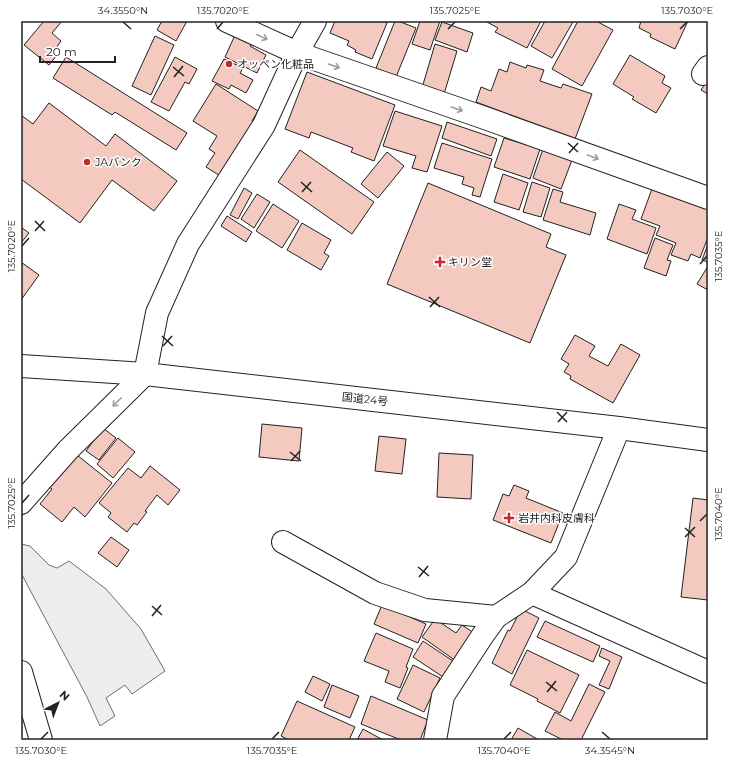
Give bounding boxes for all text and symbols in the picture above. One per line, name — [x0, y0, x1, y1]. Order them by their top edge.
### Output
text: 34.3550°N — [98, 4, 148, 17]
text: 135.7020°E — [197, 4, 249, 17]
text: 135.7025°E — [429, 4, 481, 17]
text: 135.7030°E — [661, 4, 713, 17]
one-way arrow — [256, 34, 268, 41]
scale bar — [40, 38, 115, 64]
text: 20 m — [46, 44, 77, 59]
place label: オッペン化粧品 — [237, 57, 314, 71]
marker: オッペン化粧品 — [224, 59, 234, 69]
one-way arrow — [328, 63, 341, 70]
one-way arrow — [451, 105, 463, 113]
one-way arrow — [586, 154, 599, 161]
place label: JAバンク — [94, 155, 142, 169]
marker: JAバンク — [82, 157, 92, 167]
text: 135.7020°E — [5, 220, 18, 272]
text: 135.7035°E — [712, 230, 725, 281]
place label: キリン堂 — [448, 255, 492, 269]
marker: キリン堂 — [435, 257, 445, 267]
street label: 国道24号 — [341, 390, 389, 408]
one-way arrow — [112, 397, 122, 407]
text: 135.7025°E — [5, 477, 18, 529]
text: 135.7040°E — [712, 487, 725, 541]
place label: 岩井内科皮膚科 — [518, 511, 595, 525]
marker: 岩井内科皮膚科 — [503, 512, 515, 524]
north arrow — [38, 683, 78, 723]
text: N — [57, 687, 73, 704]
text: 135.7030°E — [15, 744, 67, 757]
text: 135.7035°E — [247, 744, 298, 757]
text: 135.7040°E — [477, 744, 531, 757]
text: 34.3545°N — [585, 744, 635, 757]

